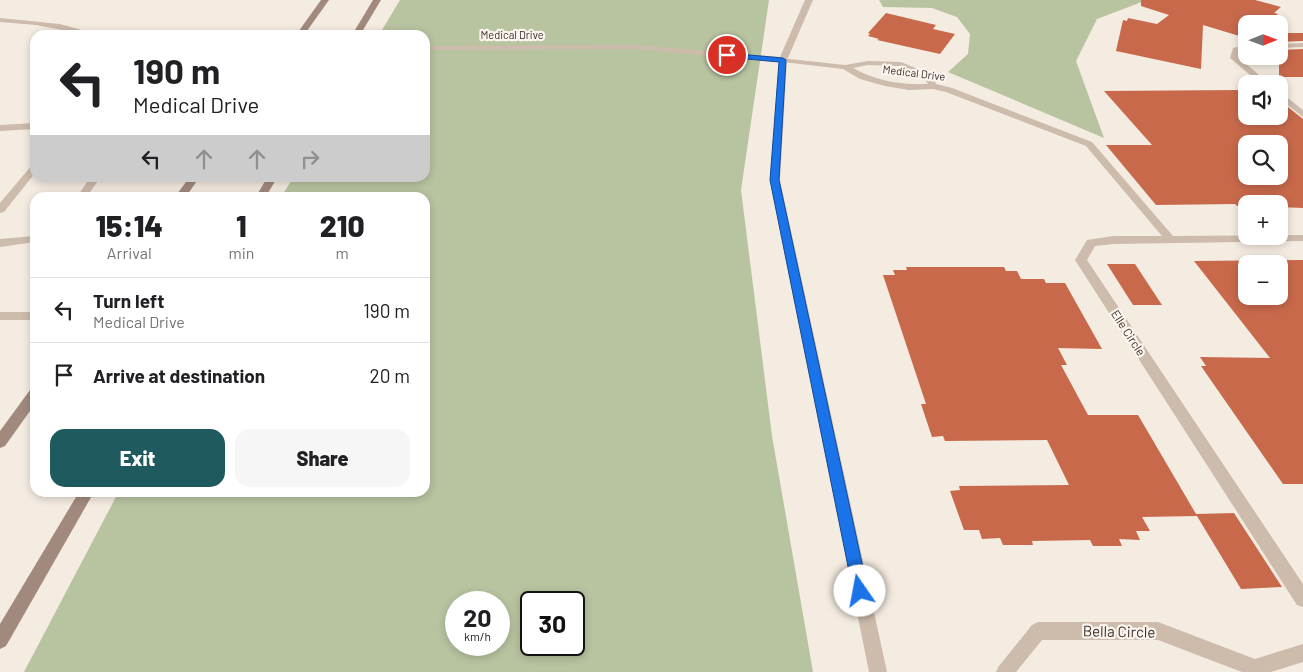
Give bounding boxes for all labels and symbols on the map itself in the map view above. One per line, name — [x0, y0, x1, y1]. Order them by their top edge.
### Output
north arrow — [1238, 15, 1288, 65]
street label: Medical Drive — [480, 28, 544, 41]
pin — [706, 34, 748, 76]
street label: Medical Drive — [882, 62, 946, 83]
street label: Elle Circle — [1109, 307, 1149, 358]
position arrow — [833, 564, 885, 616]
speed limit sign: 30 — [520, 591, 585, 656]
street label: Bella Circle — [1083, 621, 1155, 641]

